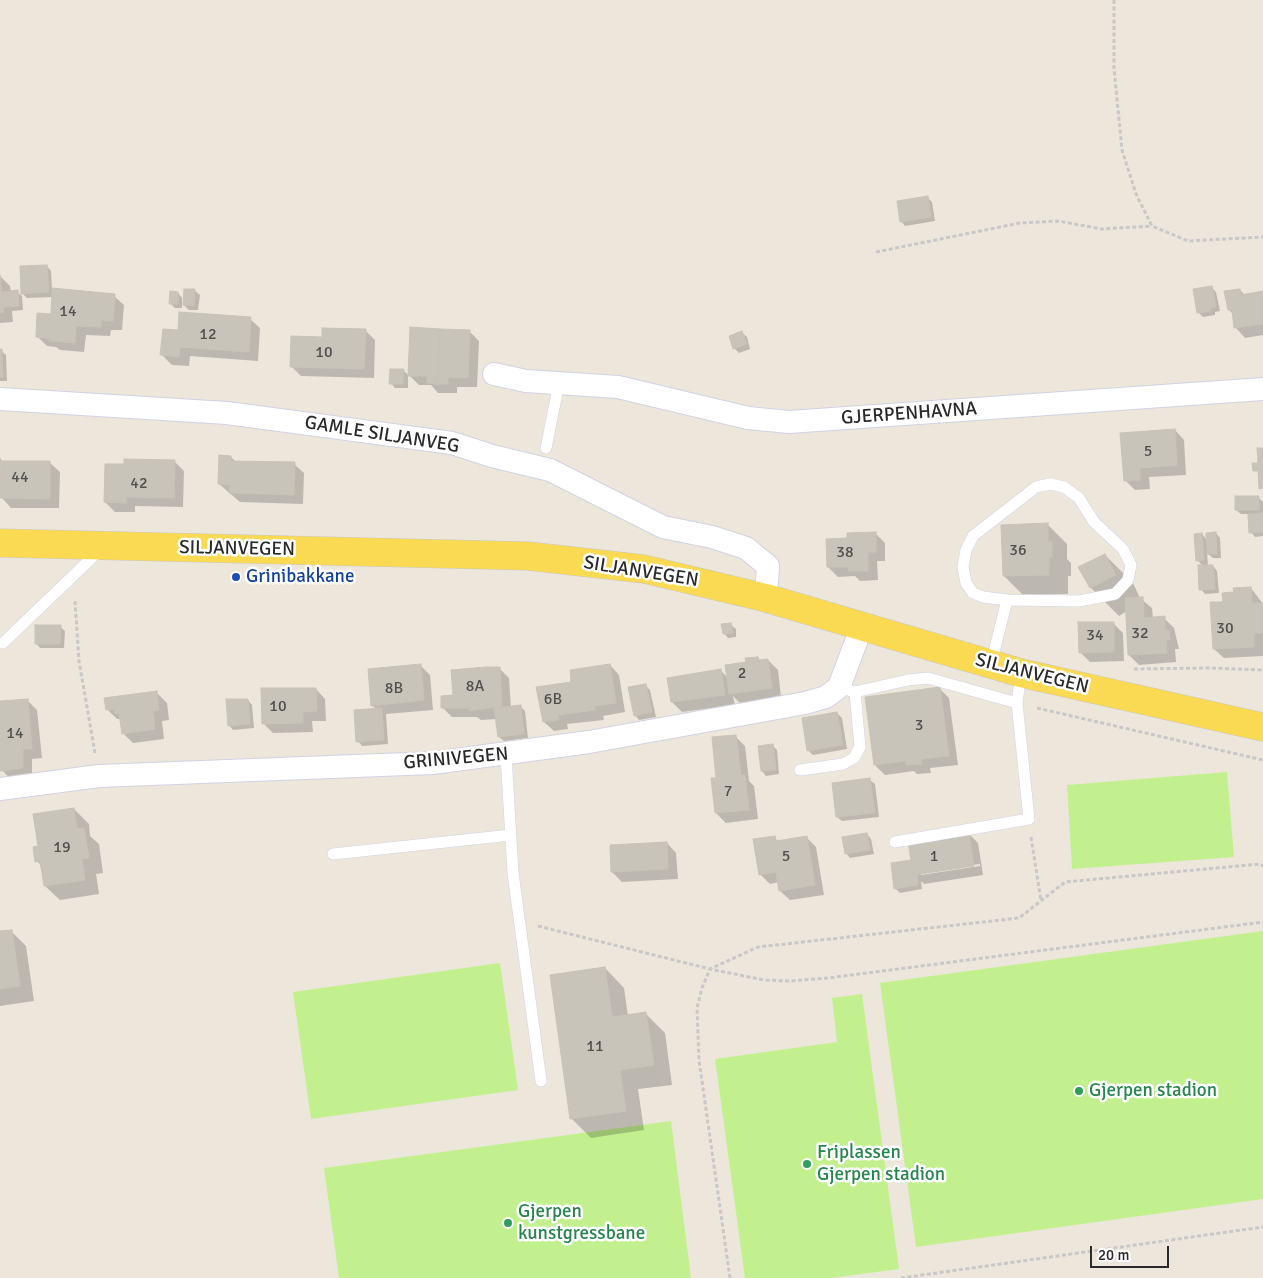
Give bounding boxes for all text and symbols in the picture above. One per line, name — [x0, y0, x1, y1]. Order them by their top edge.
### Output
house number: 14 — [59, 302, 77, 322]
house number: 12 — [199, 325, 217, 345]
house number: 10 — [315, 343, 333, 363]
street label: GJERPENHAVNA — [840, 398, 978, 430]
street label: GAMLE SILJANVEG — [303, 412, 461, 458]
house number: 5 — [1144, 442, 1152, 462]
house number: 44 — [11, 468, 29, 488]
house number: 42 — [130, 474, 148, 494]
street label: SILJANVEGEN — [179, 537, 295, 561]
house number: 36 — [1009, 541, 1027, 561]
house number: 38 — [836, 543, 854, 563]
street label: SILJANVEGEN — [582, 552, 700, 592]
place label: Grinibakkane — [246, 566, 354, 588]
marker: Grinibakkane — [230, 571, 242, 583]
house number: 30 — [1216, 619, 1234, 639]
house number: 32 — [1131, 624, 1149, 644]
house number: 34 — [1086, 626, 1104, 646]
street label: SILJANVEGEN — [973, 649, 1091, 699]
house number: 2 — [738, 664, 746, 684]
house number: 8A — [466, 677, 484, 697]
house number: 8B — [385, 679, 403, 699]
house number: 6B — [544, 690, 562, 710]
house number: 10 — [269, 697, 287, 717]
house number: 3 — [915, 716, 923, 736]
house number: 14 — [6, 724, 24, 744]
street label: GRINIVEGEN — [403, 743, 509, 775]
house number: 7 — [724, 782, 732, 802]
house number: 19 — [53, 838, 71, 858]
house number: 5 — [782, 847, 790, 867]
house number: 1 — [930, 847, 938, 867]
house number: 11 — [586, 1037, 604, 1057]
place label: Gjerpen stadion — [1089, 1080, 1217, 1102]
marker: Gjerpen stadion — [1073, 1085, 1085, 1097]
place label: Friplassen Gjerpen stadion — [817, 1142, 945, 1186]
marker: Friplassen Gjerpen stadion — [801, 1158, 813, 1170]
place label: Gjerpen kunstgressbane — [518, 1201, 645, 1245]
marker: Gjerpen kunstgressbane — [502, 1217, 514, 1229]
scale bar — [1093, 1236, 1172, 1268]
text: 20 m — [1098, 1246, 1129, 1264]

